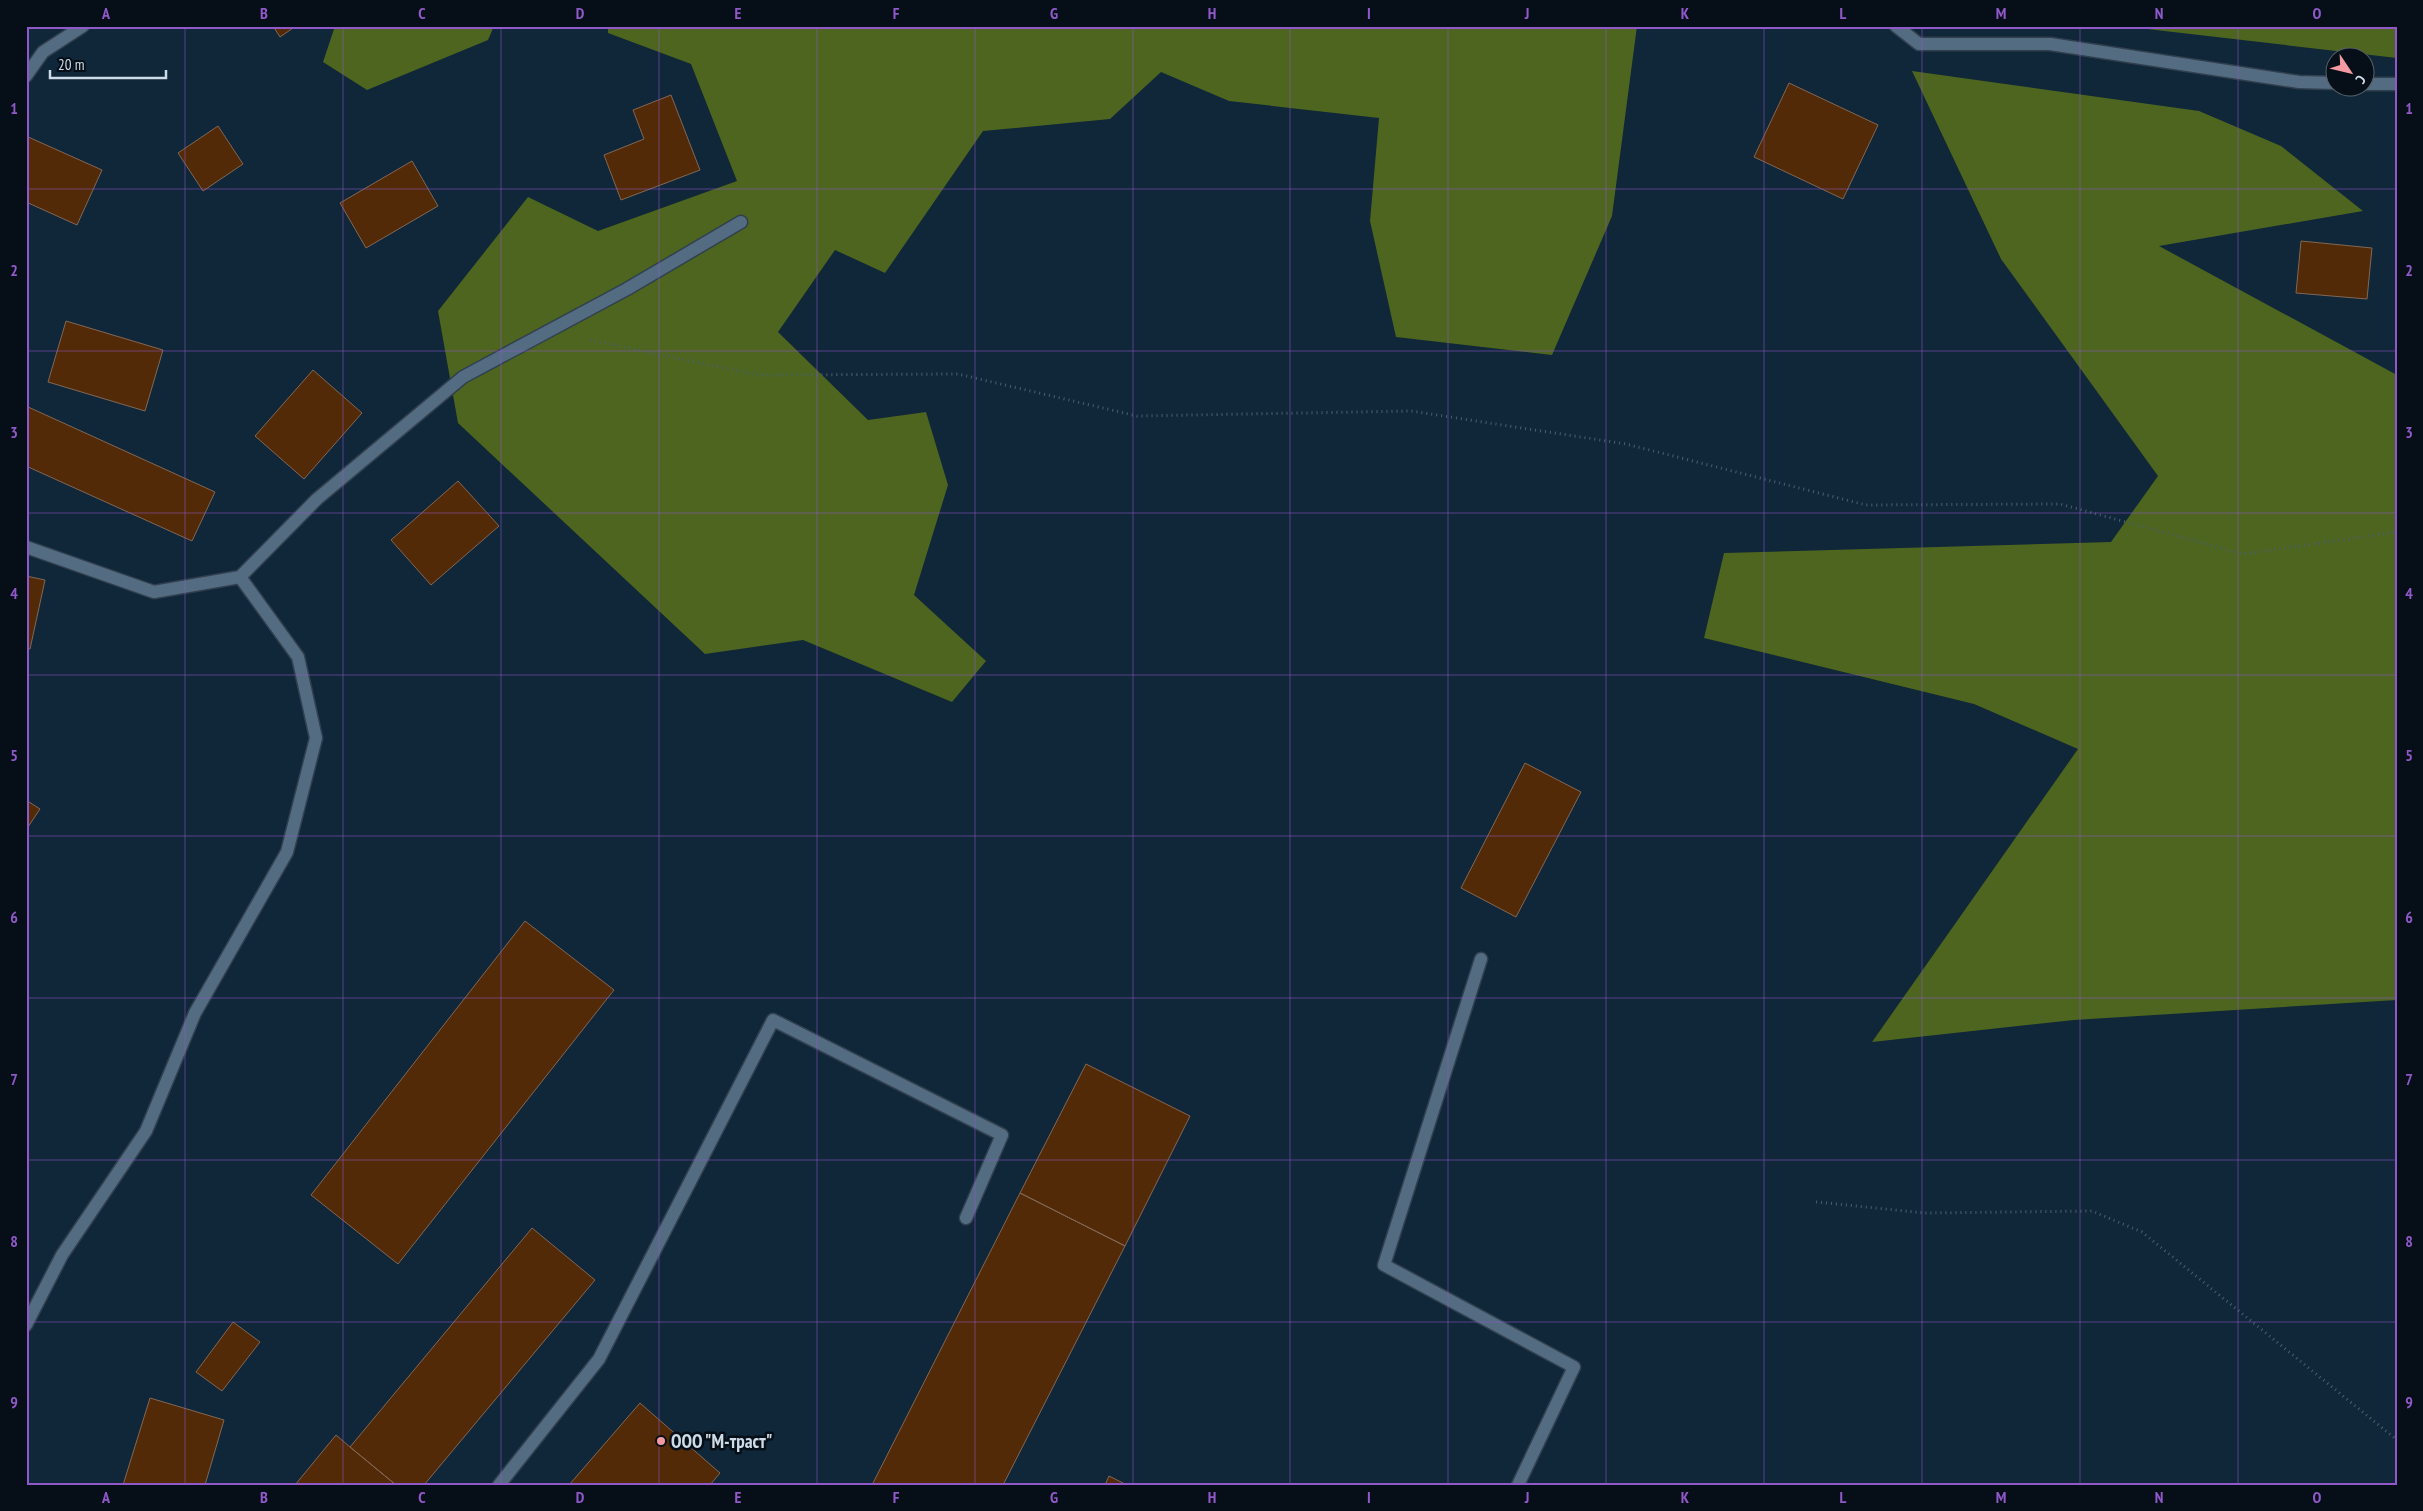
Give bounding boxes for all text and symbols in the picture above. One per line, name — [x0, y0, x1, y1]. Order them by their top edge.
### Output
text: A — [101, 3, 111, 23]
text: B — [260, 3, 268, 23]
text: C — [418, 3, 426, 23]
text: D — [576, 3, 585, 23]
text: E — [735, 3, 742, 23]
text: F — [893, 3, 900, 23]
text: G — [1050, 3, 1058, 23]
text: H — [1208, 3, 1216, 23]
text: I — [1367, 3, 1371, 23]
text: J — [1524, 3, 1529, 23]
text: K — [1681, 3, 1690, 23]
text: L — [1840, 3, 1847, 23]
text: M — [1996, 3, 2006, 23]
text: N — [2155, 3, 2163, 23]
text: O — [2313, 3, 2322, 23]
scale bar — [50, 48, 166, 80]
north arrow — [2326, 48, 2376, 98]
text: 20 m — [58, 55, 84, 74]
text: С — [2351, 72, 2370, 88]
text: 1 — [10, 98, 18, 118]
text: 1 — [2405, 98, 2413, 118]
text: 2 — [10, 260, 18, 280]
text: 2 — [2405, 260, 2413, 280]
text: 3 — [10, 422, 18, 442]
text: 3 — [2405, 422, 2413, 442]
text: 4 — [10, 583, 18, 603]
text: 4 — [2405, 583, 2413, 603]
text: 5 — [10, 745, 18, 765]
text: 5 — [2405, 745, 2413, 765]
text: 6 — [10, 907, 18, 927]
text: 6 — [2405, 907, 2413, 927]
text: 7 — [10, 1069, 18, 1089]
text: 7 — [2405, 1069, 2413, 1089]
text: 8 — [10, 1231, 18, 1251]
text: 8 — [2405, 1231, 2413, 1251]
text: 9 — [10, 1392, 18, 1412]
text: 9 — [2405, 1392, 2413, 1412]
place label: ООО "М-траст" — [671, 1429, 772, 1453]
marker: ООО "М-траст" — [655, 1435, 667, 1447]
text: A — [101, 1487, 111, 1507]
text: B — [260, 1487, 268, 1507]
text: C — [418, 1487, 426, 1507]
text: D — [576, 1487, 585, 1507]
text: E — [735, 1487, 742, 1507]
text: F — [893, 1487, 900, 1507]
text: G — [1050, 1487, 1058, 1507]
text: H — [1208, 1487, 1216, 1507]
text: I — [1367, 1487, 1371, 1507]
text: J — [1524, 1487, 1529, 1507]
text: K — [1681, 1487, 1690, 1507]
text: L — [1840, 1487, 1847, 1507]
text: M — [1996, 1487, 2006, 1507]
text: N — [2155, 1487, 2163, 1507]
text: O — [2313, 1487, 2322, 1507]

